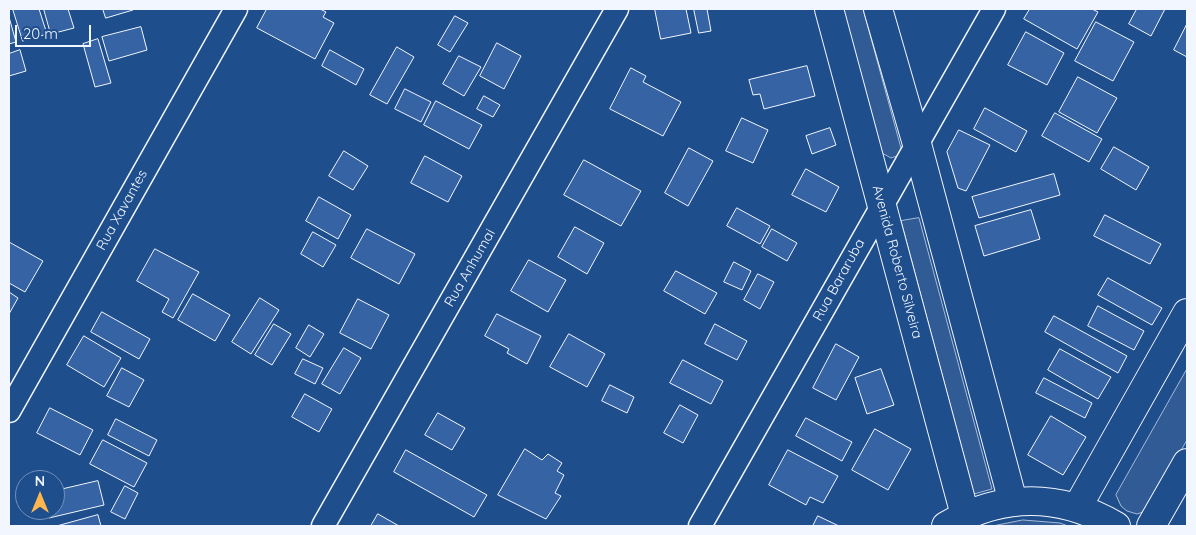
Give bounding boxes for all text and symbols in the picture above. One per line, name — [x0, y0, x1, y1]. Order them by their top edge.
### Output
scale bar — [18, 15, 94, 47]
text: 20 m — [23, 24, 58, 43]
street label: Rua Xavantes — [93, 167, 151, 253]
street label: Avenida Roberto Silveira — [868, 184, 926, 340]
street label: Rua Anhumai — [441, 226, 499, 310]
street label: Rua Bararuba — [810, 236, 868, 324]
north arrow — [15, 470, 65, 520]
text: N — [35, 472, 45, 490]

